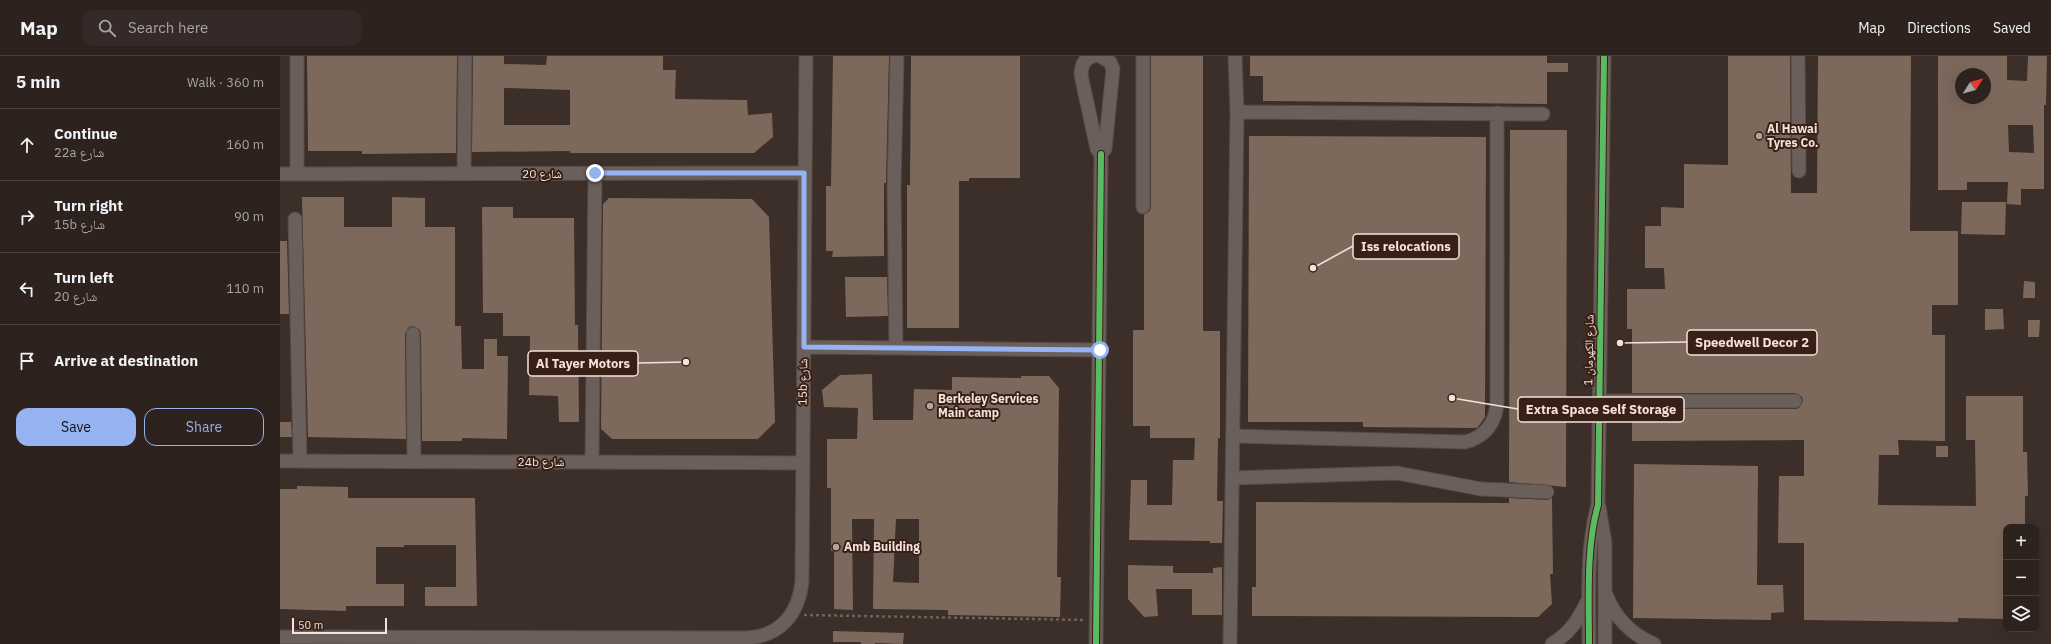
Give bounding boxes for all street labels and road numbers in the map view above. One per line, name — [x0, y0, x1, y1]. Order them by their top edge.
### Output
street label: شارع 20 — [522, 166, 562, 182]
street label: شارع الكهرمان 1 — [1580, 314, 1598, 386]
street label: 15b شارع — [795, 358, 811, 406]
street label: 24b شارع — [517, 454, 565, 470]

